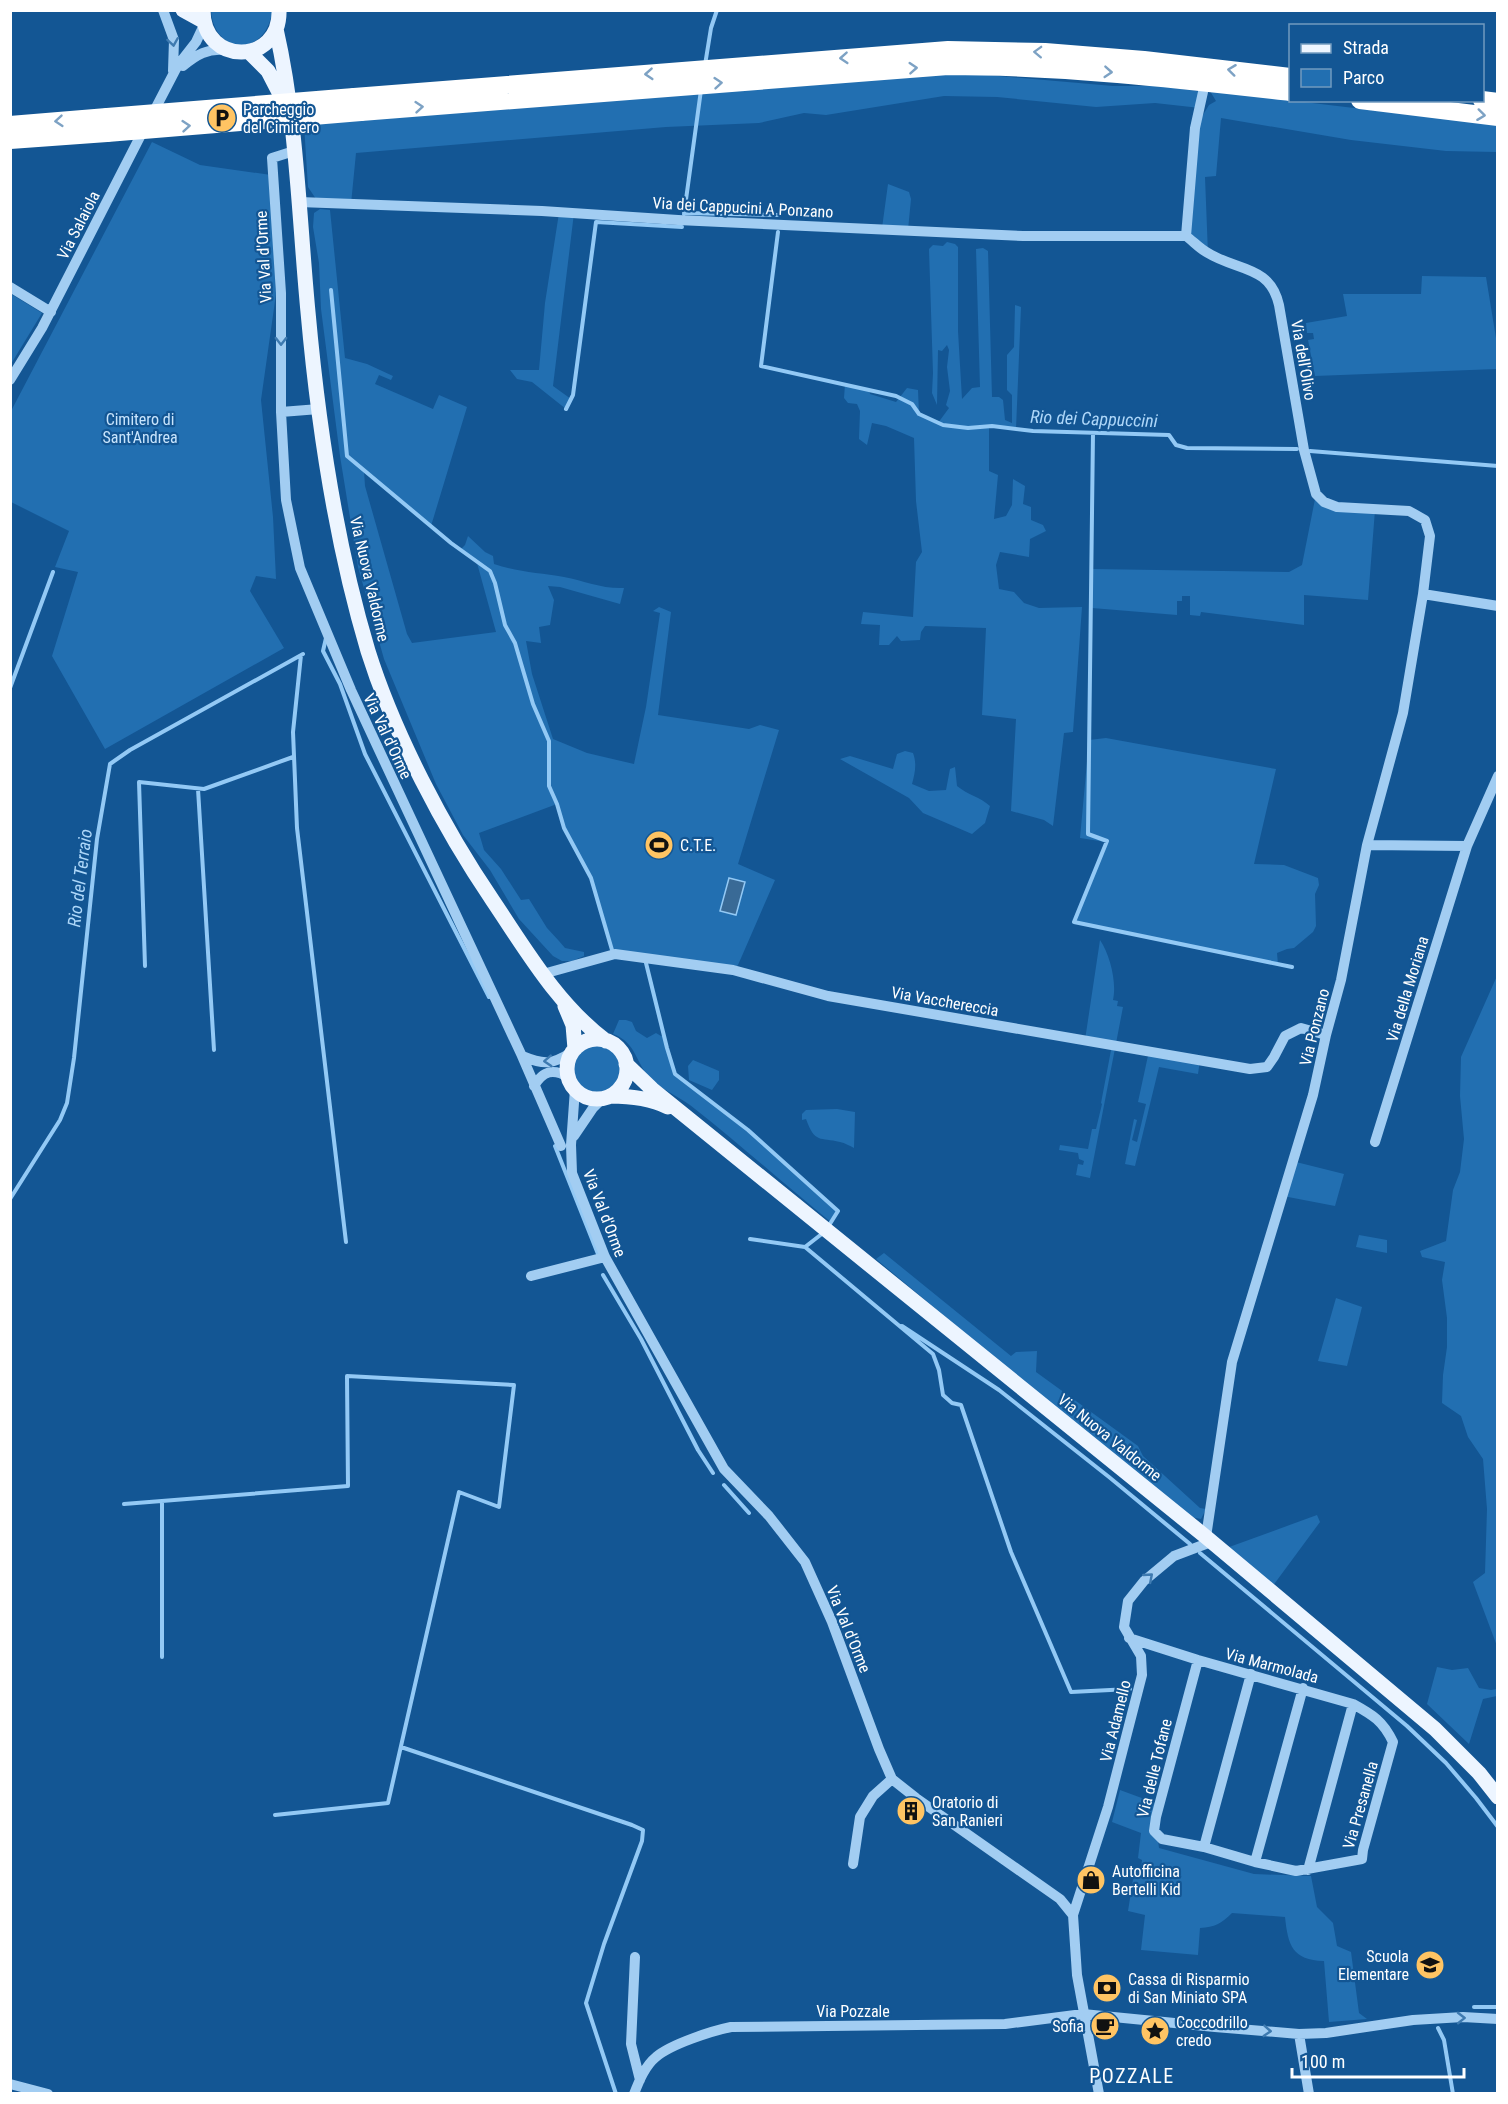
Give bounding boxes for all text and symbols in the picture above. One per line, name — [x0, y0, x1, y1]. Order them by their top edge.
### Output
legend — [1289, 24, 1484, 102]
one-way arrow — [166, 36, 179, 46]
text: Strada — [1343, 37, 1389, 58]
one-way arrow — [1034, 46, 1043, 58]
one-way arrow — [839, 51, 848, 64]
one-way arrow — [908, 62, 917, 75]
one-way arrow — [1228, 65, 1237, 77]
one-way arrow — [1103, 66, 1112, 79]
one-way arrow — [645, 67, 654, 80]
text: Parco — [1343, 67, 1384, 88]
one-way arrow — [714, 77, 723, 90]
place label: Parcheggio del Cimitero — [243, 100, 319, 137]
one-way arrow — [415, 101, 424, 114]
parking icon: Parcheggio del Cimitero — [206, 102, 238, 134]
one-way arrow — [1476, 108, 1486, 120]
one-way arrow — [54, 114, 63, 127]
one-way arrow — [182, 120, 191, 133]
street label: Via Salaiola — [53, 188, 104, 263]
street label: Via dei Cappucini A Ponzano — [652, 193, 834, 222]
street label: Via Val d'Orme — [252, 210, 275, 304]
street label: Via dell'Olivo — [1287, 318, 1320, 402]
one-way arrow — [275, 336, 287, 345]
water label: Rio dei Cappuccini — [1030, 406, 1159, 431]
park label: Cimitero di Sant'Andrea — [102, 410, 178, 447]
street label: Via Nuova Valdorme — [346, 515, 393, 644]
street label: Via Val d'Orme — [359, 690, 416, 782]
water label: Rio del Terraio — [63, 828, 96, 928]
sports icon: C.T.E. — [643, 829, 675, 861]
place label: C.T.E. — [680, 836, 716, 855]
street label: Via della Moriana — [1382, 934, 1433, 1044]
street label: Via Vacchereccia — [890, 983, 1000, 1020]
street label: Via Ponzano — [1296, 986, 1333, 1068]
one-way arrow — [543, 1055, 552, 1068]
street label: Via Val d'Orme — [579, 1167, 630, 1260]
street label: Via Nuova Valdorme — [1054, 1390, 1165, 1485]
one-way arrow — [1142, 1573, 1153, 1584]
street label: Via Val d'Orme — [822, 1583, 875, 1676]
street label: Via Marmolada — [1223, 1644, 1321, 1687]
street label: Via Adamello — [1096, 1678, 1135, 1764]
street label: Via delle Tofane — [1133, 1717, 1176, 1820]
street label: Via Presanella — [1339, 1759, 1382, 1851]
place label: Oratorio di San Ranieri — [932, 1793, 1003, 1830]
building icon: Oratorio di San Ranieri — [895, 1795, 927, 1827]
place label: Autofficina Bertelli Kid — [1112, 1862, 1181, 1899]
shop icon: Autofficina Bertelli Kid — [1075, 1864, 1107, 1896]
place label: Scuola Elementare — [1338, 1947, 1409, 1984]
school or university icon: Scuola Elementare — [1414, 1949, 1446, 1981]
place label: Cassa di Risparmio di San Miniato SPA — [1128, 1970, 1250, 2007]
bank icon: Cassa di Risparmio di San Miniato SPA — [1091, 1972, 1123, 2004]
street label: Via Pozzale — [816, 2002, 890, 2021]
cafe icon: Sofia — [1089, 2010, 1121, 2042]
one-way arrow — [1456, 2012, 1465, 2024]
place label: Coccodrillo credo — [1176, 2013, 1248, 2050]
place icon: Coccodrillo credo — [1139, 2015, 1171, 2047]
place label: Sofia — [1052, 2017, 1084, 2036]
one-way arrow — [1262, 2025, 1271, 2038]
scale bar — [1292, 2041, 1464, 2079]
text: 100 m — [1301, 2051, 1345, 2072]
district label: POZZALE — [1089, 2064, 1175, 2088]

